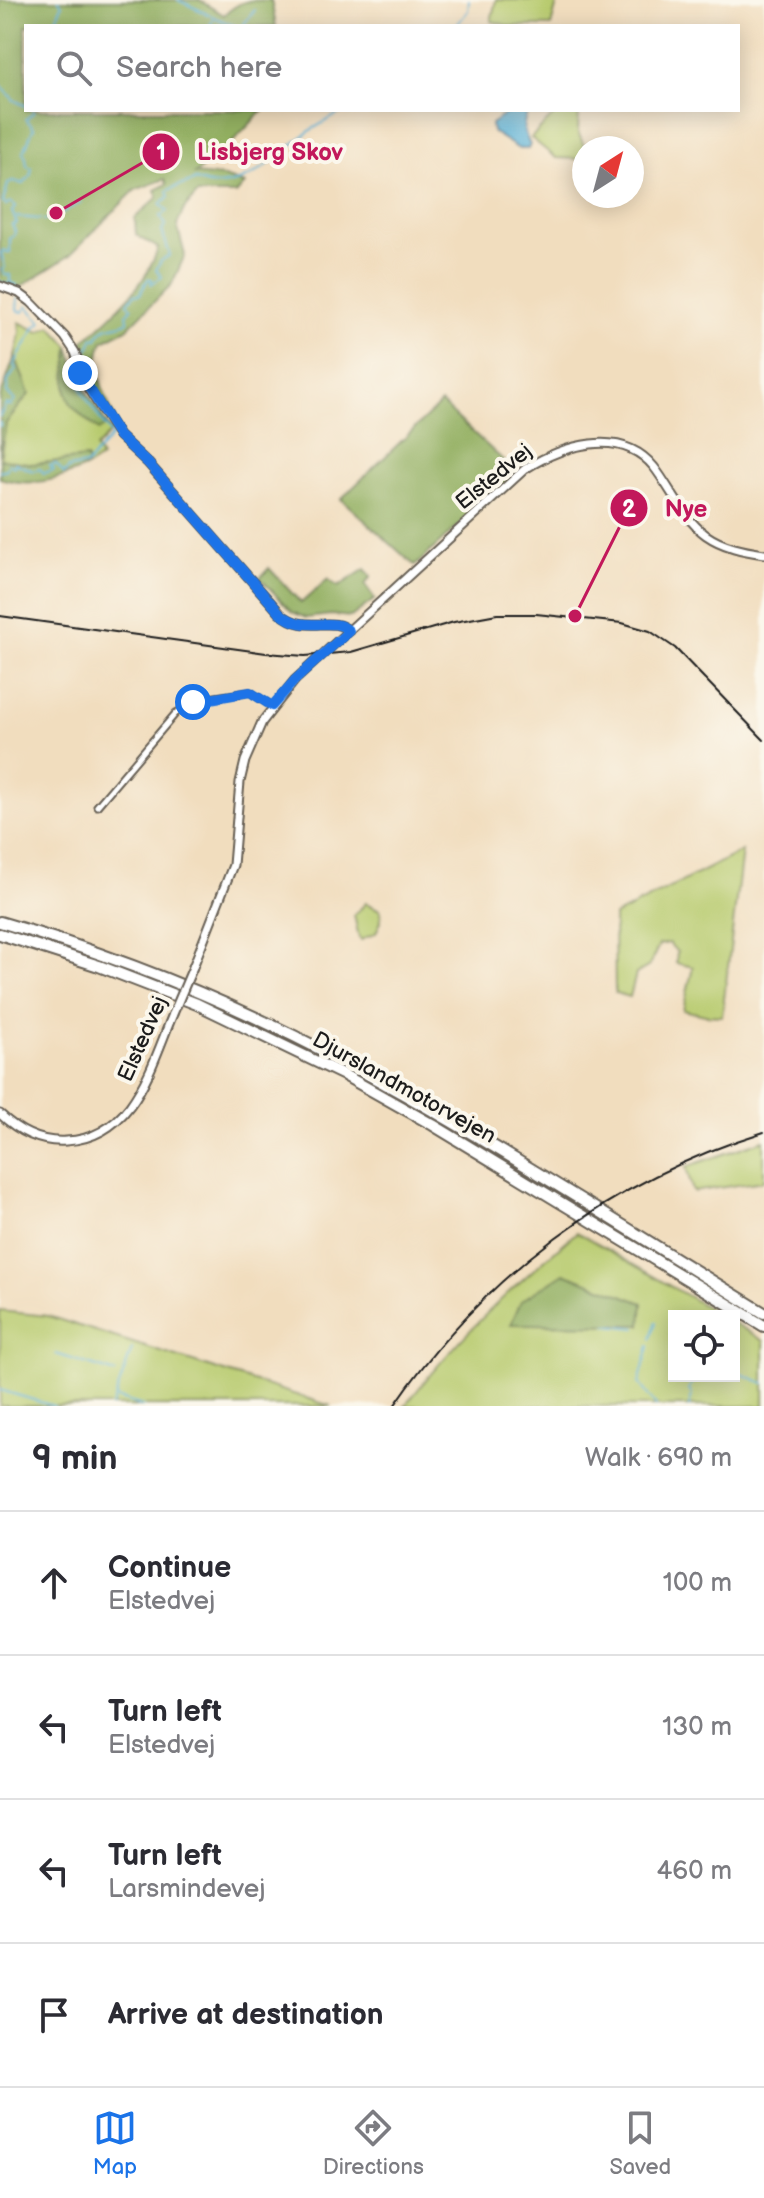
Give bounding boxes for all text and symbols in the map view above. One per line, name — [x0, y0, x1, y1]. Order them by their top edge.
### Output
search box — [24, 24, 740, 112]
icon: search — [52, 46, 96, 90]
text: Search here — [116, 50, 282, 86]
callout: Lisbjerg Skov — [141, 128, 359, 176]
north arrow — [572, 136, 644, 208]
text: 1 — [156, 138, 166, 167]
text: Lisbjerg Skov — [197, 138, 344, 167]
route end — [62, 355, 98, 391]
street label: Elstedvej — [450, 438, 538, 516]
callout: Nye — [609, 484, 723, 532]
text: 2 — [622, 495, 637, 524]
text: Nye — [665, 495, 707, 524]
route start — [175, 684, 211, 720]
street label: Elstedvej — [112, 992, 174, 1086]
street label: Djurslandmotorvejen — [308, 1026, 500, 1150]
map controls — [668, 1310, 740, 1382]
button: locate — [668, 1310, 740, 1382]
text: 9 min — [32, 1438, 117, 1479]
text: Walk · 690 m — [585, 1443, 732, 1474]
text: Continue — [108, 1550, 231, 1586]
icon: ahead — [32, 1561, 76, 1605]
text: 100 m — [663, 1568, 732, 1599]
text: Elstedvej — [108, 1586, 215, 1617]
text: Turn left — [108, 1694, 222, 1730]
icon: left — [32, 1705, 76, 1749]
text: 130 m — [662, 1712, 732, 1743]
text: Elstedvej — [108, 1730, 215, 1761]
text: Turn left — [108, 1838, 222, 1874]
icon: left — [32, 1849, 76, 1893]
text: 460 m — [656, 1856, 732, 1887]
text: Larsmindevej — [108, 1874, 265, 1905]
icon: arrive — [32, 1993, 76, 2037]
text: Arrive at destination — [108, 1997, 384, 2033]
tab: Map — [93, 2106, 137, 2181]
tab: Directions — [323, 2106, 424, 2181]
tab: Saved — [609, 2106, 671, 2181]

